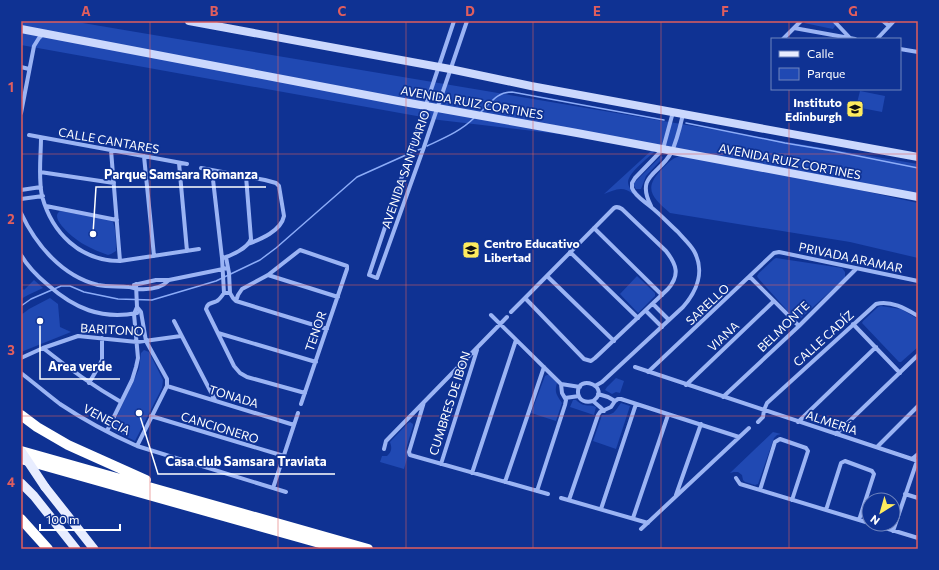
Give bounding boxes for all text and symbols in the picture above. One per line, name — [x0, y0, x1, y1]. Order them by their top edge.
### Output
text: A — [81, 3, 91, 19]
text: B — [210, 3, 219, 19]
text: C — [338, 3, 347, 19]
text: D — [465, 3, 475, 19]
text: E — [593, 3, 601, 19]
text: F — [721, 3, 729, 19]
text: G — [848, 3, 858, 19]
legend — [771, 38, 901, 90]
text: Calle — [807, 46, 834, 60]
text: Parque — [807, 66, 845, 80]
text: 1 — [8, 79, 14, 95]
street label: AVENIDA RUIZ CORTINES — [400, 83, 544, 121]
place label: Instituto Edinburgh — [785, 95, 842, 123]
school or university icon: Instituto Edinburgh — [845, 99, 865, 119]
street label: AVENIDA SANTUARIO — [378, 108, 432, 230]
street label: CALLE CANTARES — [57, 124, 161, 156]
street label: AVENIDA RUIZ CORTINES — [718, 140, 862, 182]
callout: Parque Samsara Romanza — [96, 162, 266, 187]
text: Parque Samsara Romanza — [104, 166, 258, 182]
text: 2 — [7, 211, 15, 227]
place label: Centro Educativo Libertad — [484, 236, 580, 264]
street label: PRIVADA ARAMAR — [798, 239, 904, 275]
school or university icon: Centro Educativo Libertad — [461, 240, 481, 260]
street label: SARELLO — [683, 280, 732, 327]
street label: BELMONTE — [754, 298, 812, 354]
street label: CALLE CADÍZ — [790, 307, 856, 369]
street label: TENOR — [302, 309, 328, 353]
street label: VIANA — [705, 318, 741, 354]
street label: BARITONO — [80, 320, 144, 338]
text: 3 — [7, 342, 15, 358]
street label: CUMBRES DE IBON — [426, 349, 472, 457]
callout: Area verde — [40, 354, 120, 379]
text: Area verde — [48, 358, 112, 374]
street label: TONADA — [207, 382, 261, 410]
street label: VENECIA — [81, 401, 133, 437]
street label: ALMERÍA — [804, 407, 860, 437]
street label: CANCIONERO — [179, 408, 261, 446]
callout: Casa club Samsara Traviata — [158, 449, 335, 474]
text: Casa club Samsara Traviata — [165, 453, 327, 469]
text: 4 — [7, 474, 15, 490]
north arrow — [861, 492, 901, 532]
scale bar — [40, 506, 120, 532]
text: 100 m — [46, 512, 80, 526]
text: N — [867, 513, 882, 528]

